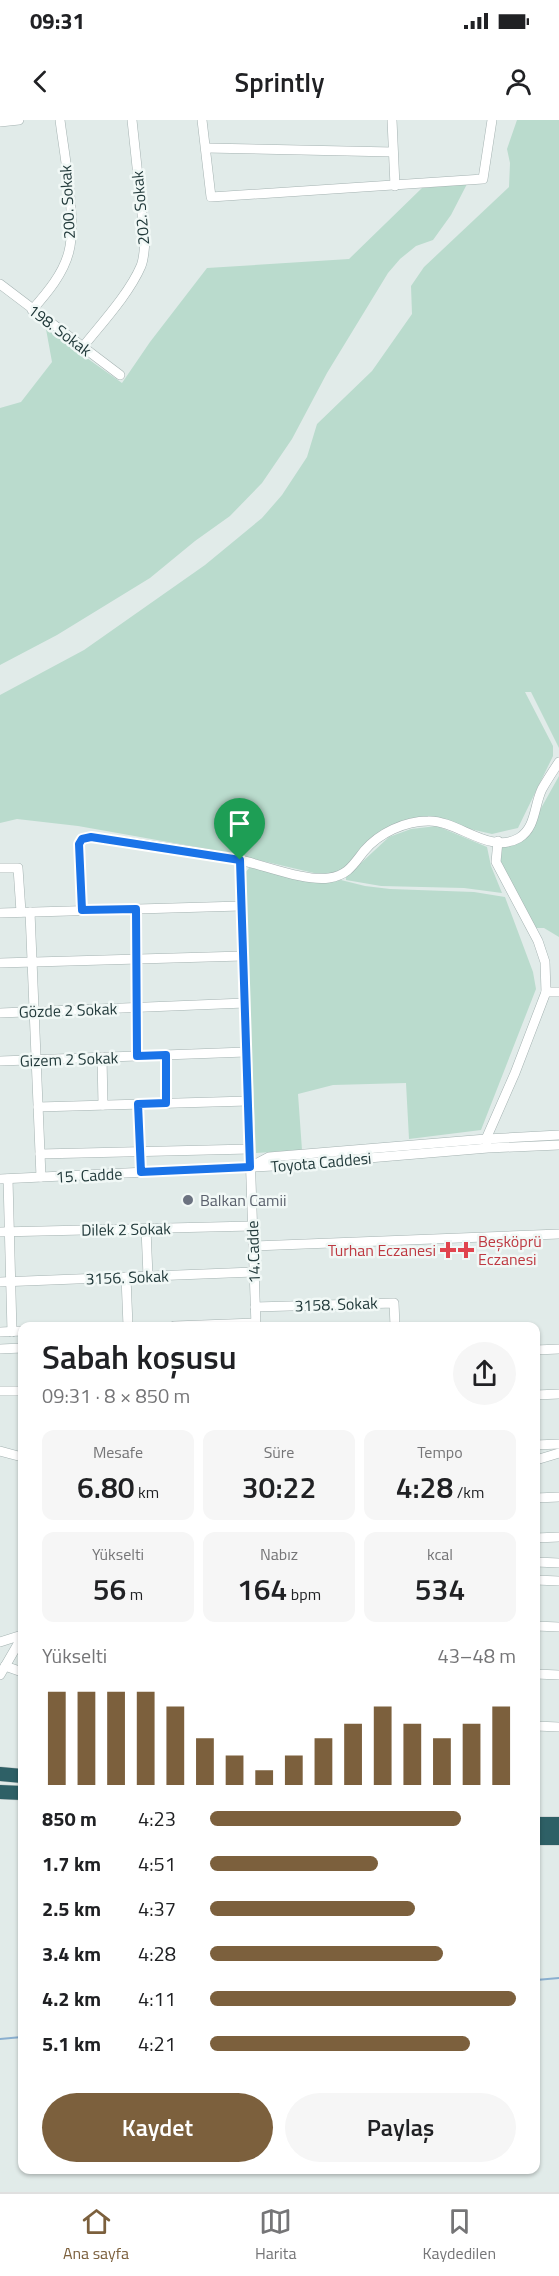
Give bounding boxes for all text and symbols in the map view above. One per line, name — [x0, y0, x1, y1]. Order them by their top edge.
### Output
text: 09:31 — [30, 4, 85, 38]
text: Sprintly — [235, 61, 324, 102]
icon: back — [24, 65, 57, 98]
icon: person — [502, 65, 535, 98]
street label: 200. Sokak — [53, 164, 81, 240]
street label: 202. Sokak — [125, 170, 155, 246]
street label: 198. Sokak — [23, 298, 97, 362]
pin — [214, 798, 265, 860]
icon: arrive — [223, 807, 256, 840]
street label: Gözde 2 Sokak — [18, 996, 118, 1024]
street label: Gizem 2 Sokak — [19, 1045, 119, 1073]
street label: Toyota Caddesi — [270, 1146, 372, 1178]
street label: 15. Cadde — [55, 1161, 123, 1189]
place label: Balkan Camii — [200, 1188, 286, 1212]
marker: Balkan Camii — [181, 1193, 195, 1207]
street label: Dilek 2 Sokak — [81, 1216, 171, 1242]
street label: 14.Cadde — [240, 1220, 266, 1284]
place label: Beşköprü Eczanesi — [478, 1229, 542, 1271]
place label: Turhan Eczanesi — [328, 1238, 436, 1262]
marker: Turhan Eczanesi — [441, 1243, 455, 1257]
marker: Beşköprü Eczanesi — [459, 1243, 473, 1257]
street label: 3156. Sokak — [85, 1264, 169, 1290]
street label: 3158. Sokak — [294, 1291, 378, 1317]
text: Sabah koşusu — [42, 1332, 237, 1382]
button: share — [453, 1342, 516, 1405]
text: 09:31 · 8 × 850 m — [42, 1380, 190, 1411]
text: Mesafe — [93, 1440, 143, 1464]
text: Süre — [264, 1440, 294, 1464]
text: Tempo — [417, 1440, 463, 1464]
text: 6.80 — [77, 1464, 135, 1510]
text: 30:22 — [242, 1464, 316, 1510]
text: 4:28 — [396, 1464, 453, 1510]
text: km — [135, 1480, 159, 1504]
text: /km — [453, 1480, 484, 1504]
text: Yükselti — [92, 1542, 144, 1566]
text: Nabız — [260, 1542, 298, 1566]
text: kcal — [427, 1542, 453, 1566]
text: 56 — [93, 1566, 126, 1612]
text: 164 — [237, 1566, 287, 1612]
text: 534 — [415, 1566, 465, 1612]
text: m — [126, 1582, 143, 1606]
text: bpm — [287, 1582, 321, 1606]
text: Yükselti — [42, 1640, 107, 1671]
text: 43–48 m — [437, 1640, 516, 1671]
text: 850 m — [42, 1803, 97, 1834]
text: 4:23 — [138, 1803, 176, 1834]
text: 1.7 km — [42, 1848, 101, 1879]
text: 4:51 — [138, 1848, 176, 1879]
text: 2.5 km — [42, 1893, 101, 1924]
text: 4:37 — [138, 1893, 176, 1924]
text: 3.4 km — [42, 1938, 101, 1969]
text: 4:28 — [138, 1938, 176, 1969]
text: 4.2 km — [42, 1983, 101, 2014]
text: 4:11 — [138, 1983, 176, 2014]
text: 5.1 km — [42, 2028, 101, 2059]
text: 4:21 — [138, 2028, 176, 2059]
button: Kaydet — [42, 2093, 273, 2162]
button: Paylaş — [285, 2093, 516, 2162]
tab: Ana sayfa — [63, 2205, 129, 2265]
tab: Harita — [255, 2205, 297, 2265]
tab: Kaydedilen — [422, 2205, 496, 2265]

